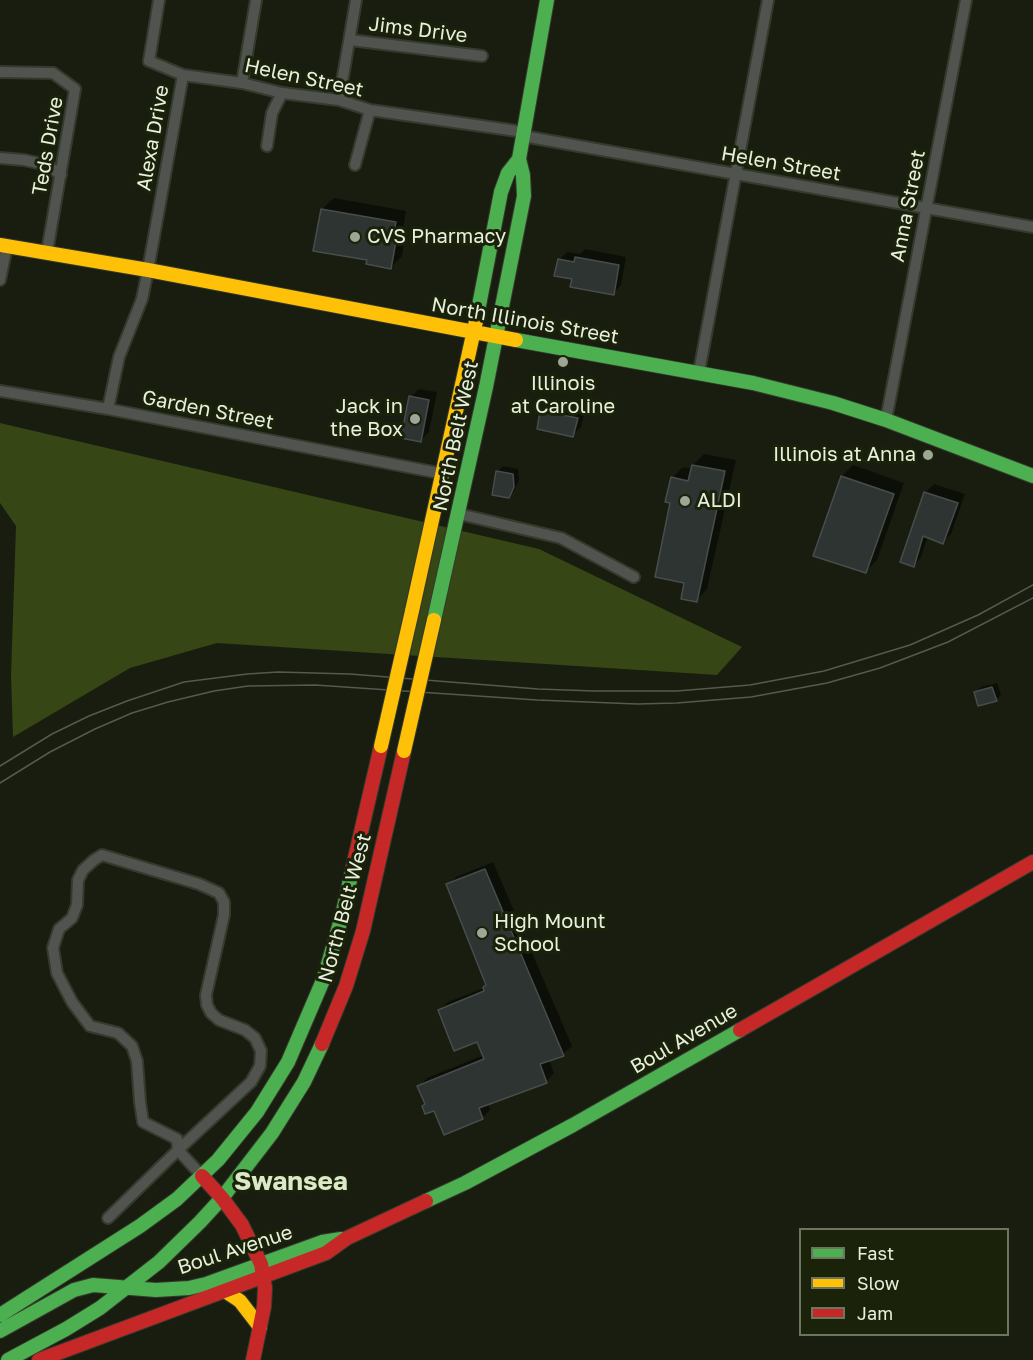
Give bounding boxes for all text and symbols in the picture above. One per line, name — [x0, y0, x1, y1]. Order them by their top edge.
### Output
street label: Jims Drive — [367, 12, 469, 48]
street label: Helen Street — [242, 54, 366, 102]
street label: Alexa Drive — [132, 83, 174, 193]
street label: Teds Drive — [28, 95, 68, 197]
street label: Helen Street — [719, 142, 843, 186]
street label: Anna Street — [885, 148, 931, 264]
place label: CVS Pharmacy — [367, 225, 506, 249]
marker: CVS Pharmacy — [348, 230, 362, 244]
street label: North Illinois Street — [430, 293, 620, 349]
marker: Illinois at Caroline — [556, 355, 570, 369]
street label: North Belt West — [428, 359, 484, 513]
place label: Illinois at Caroline — [511, 372, 615, 419]
street label: Garden Street — [140, 385, 276, 435]
place label: Jack in the Box — [330, 395, 403, 442]
marker: Jack in the Box — [408, 412, 422, 426]
place label: Illinois at Anna — [773, 443, 916, 467]
marker: Illinois at Anna — [921, 448, 935, 462]
place label: ALDI — [697, 489, 742, 513]
marker: ALDI — [678, 494, 692, 508]
street label: North Belt West — [314, 831, 376, 985]
place label: High Mount School — [494, 910, 606, 957]
marker: High Mount School — [475, 926, 489, 940]
street label: Boul Avenue — [626, 999, 742, 1079]
district label: Swansea — [234, 1166, 348, 1198]
street label: Boul Avenue — [174, 1220, 296, 1280]
legend — [799, 1228, 1009, 1336]
text: Fast — [857, 1242, 894, 1264]
text: Slow — [857, 1272, 899, 1294]
text: Jam — [857, 1302, 893, 1324]

